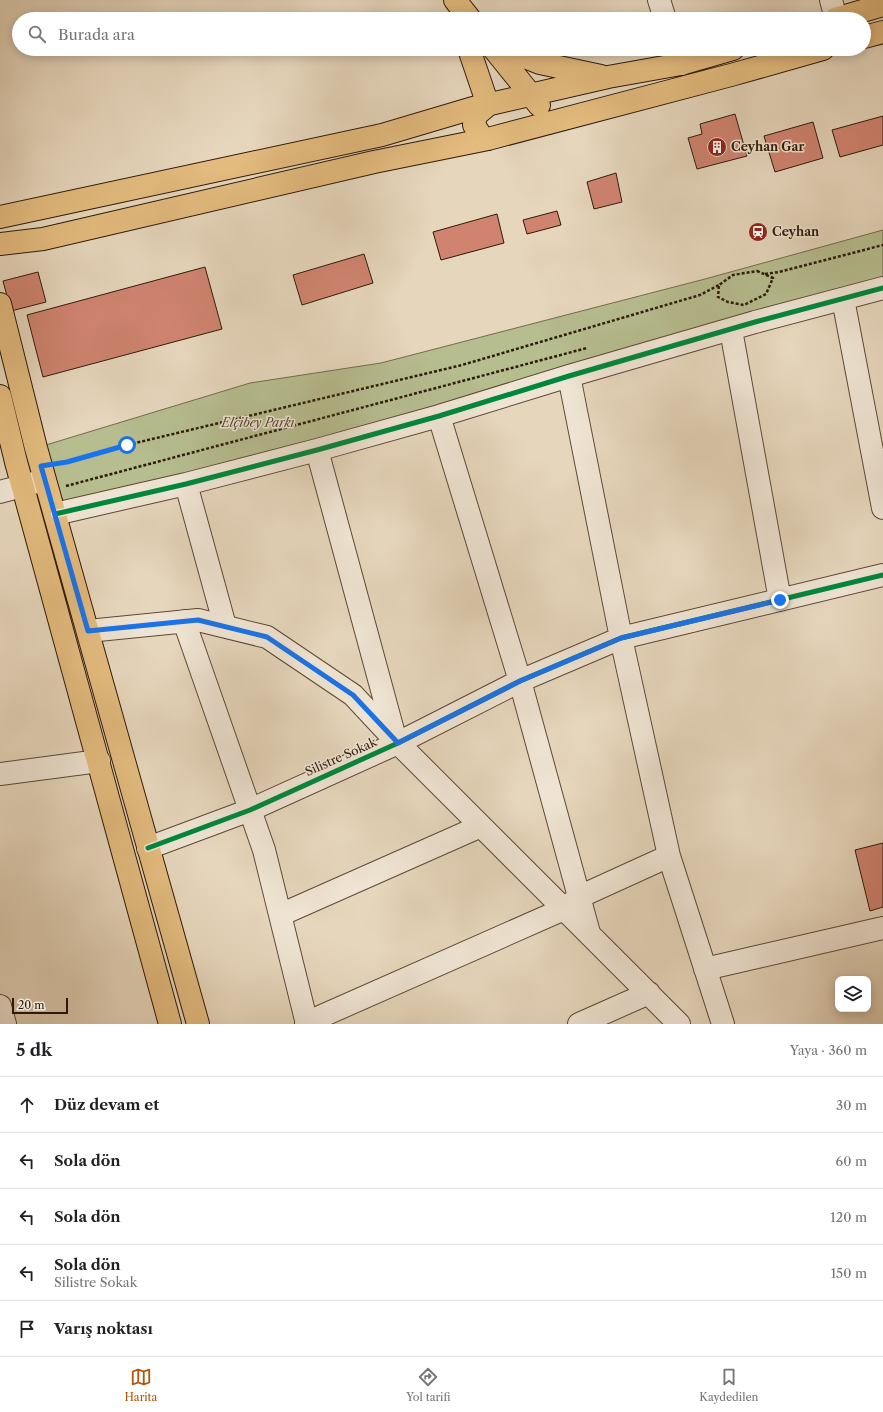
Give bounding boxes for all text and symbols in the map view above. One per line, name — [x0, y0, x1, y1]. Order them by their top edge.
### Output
search box — [12, 12, 871, 56]
icon: search — [26, 23, 48, 45]
text: Burada ara — [58, 25, 135, 44]
building icon: Ceyhan Gar — [706, 136, 728, 158]
place label: Ceyhan Gar — [731, 139, 804, 154]
station icon: Ceyhan — [747, 221, 769, 243]
place label: Ceyhan — [772, 224, 820, 239]
park label: Elçibey Parkı — [220, 415, 295, 430]
route start — [118, 436, 136, 454]
route end — [771, 591, 789, 609]
street label: Silistre Sokak — [303, 734, 380, 779]
map controls — [835, 976, 871, 1012]
button: layers — [835, 976, 871, 1012]
scale bar — [12, 996, 68, 1015]
text: 20 m — [18, 998, 44, 1012]
text: 5 dk — [16, 1040, 52, 1060]
text: Yaya · 360 m — [790, 1042, 867, 1058]
icon: ahead — [16, 1094, 38, 1116]
text: Düz devam et — [54, 1095, 159, 1114]
text: 30 m — [836, 1097, 867, 1113]
icon: left — [16, 1150, 38, 1172]
text: Sola dön — [54, 1151, 121, 1170]
text: 60 m — [836, 1153, 867, 1169]
icon: left — [16, 1206, 38, 1228]
text: Sola dön — [54, 1207, 121, 1226]
text: 120 m — [830, 1209, 867, 1225]
text: Sola dön — [54, 1255, 121, 1274]
icon: left — [16, 1262, 38, 1284]
text: 150 m — [831, 1265, 867, 1281]
text: Silistre Sokak — [54, 1274, 137, 1290]
icon: arrive — [16, 1318, 38, 1340]
text: Varış noktası — [54, 1319, 153, 1338]
tab: Harita — [124, 1366, 157, 1404]
tab: Yol tarifi — [406, 1366, 450, 1404]
tab: Kaydedilen — [699, 1366, 759, 1404]

